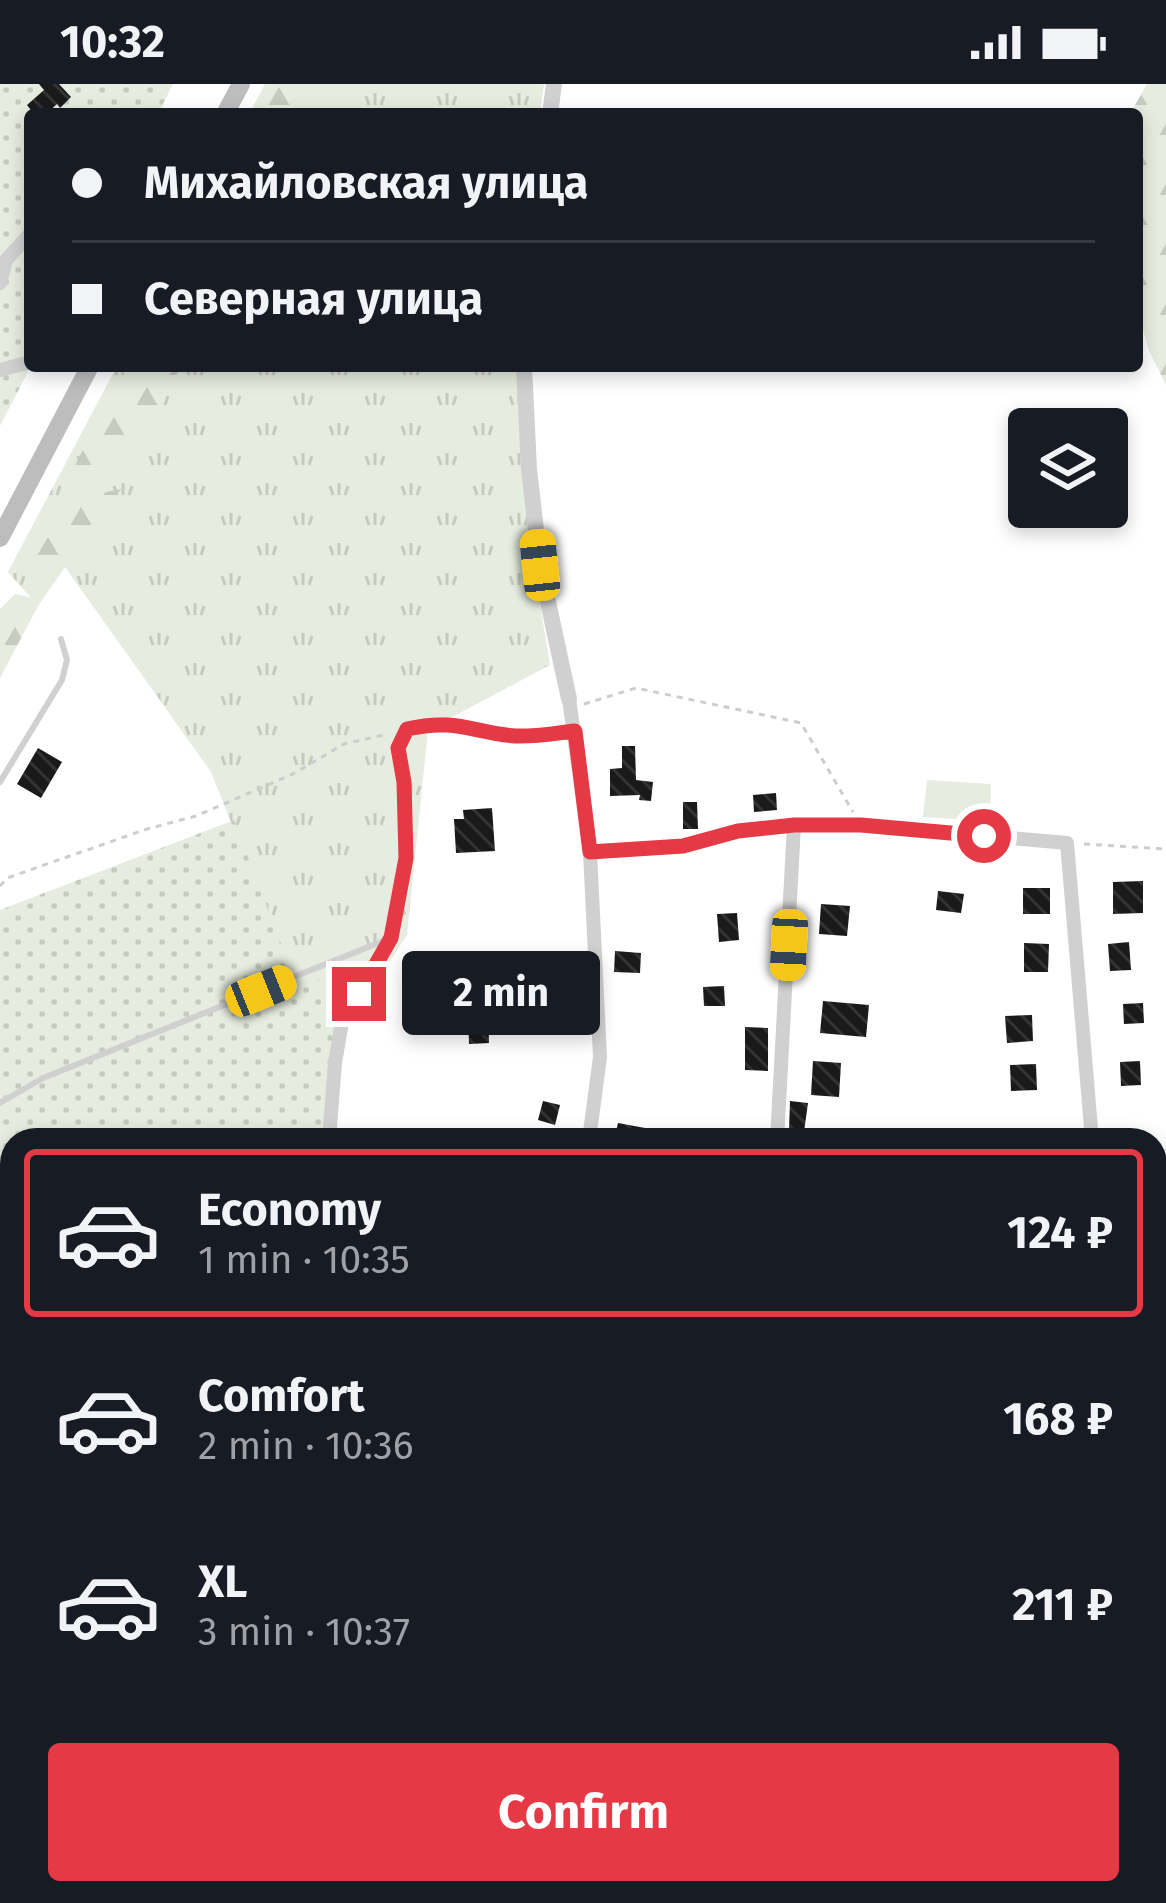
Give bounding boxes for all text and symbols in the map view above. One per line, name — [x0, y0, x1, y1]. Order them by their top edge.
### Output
text: 10:32 — [60, 15, 165, 69]
text: Михайловская улица — [144, 156, 588, 210]
text: Северная улица — [144, 272, 483, 326]
map controls — [1008, 408, 1128, 528]
button: layers — [1008, 408, 1128, 528]
car — [518, 527, 562, 603]
route start — [957, 809, 1011, 863]
car — [769, 908, 809, 982]
callout: 2 min — [401, 952, 599, 1036]
car — [221, 961, 301, 1021]
route end — [332, 967, 386, 1021]
text: 2 min — [453, 970, 549, 1016]
icon: car — [54, 1179, 162, 1287]
text: Economy — [198, 1183, 381, 1237]
text: 124 ₽ — [1007, 1206, 1113, 1260]
text: 1 min · 10:35 — [198, 1237, 410, 1283]
icon: car — [54, 1365, 162, 1473]
text: Comfort — [198, 1369, 365, 1423]
text: 168 ₽ — [1003, 1392, 1113, 1446]
text: 2 min · 10:36 — [198, 1423, 414, 1469]
icon: car — [54, 1551, 162, 1659]
text: XL — [198, 1555, 247, 1609]
text: 211 ₽ — [1012, 1578, 1113, 1632]
text: 3 min · 10:37 — [198, 1609, 410, 1655]
button: Confirm — [48, 1743, 1119, 1881]

